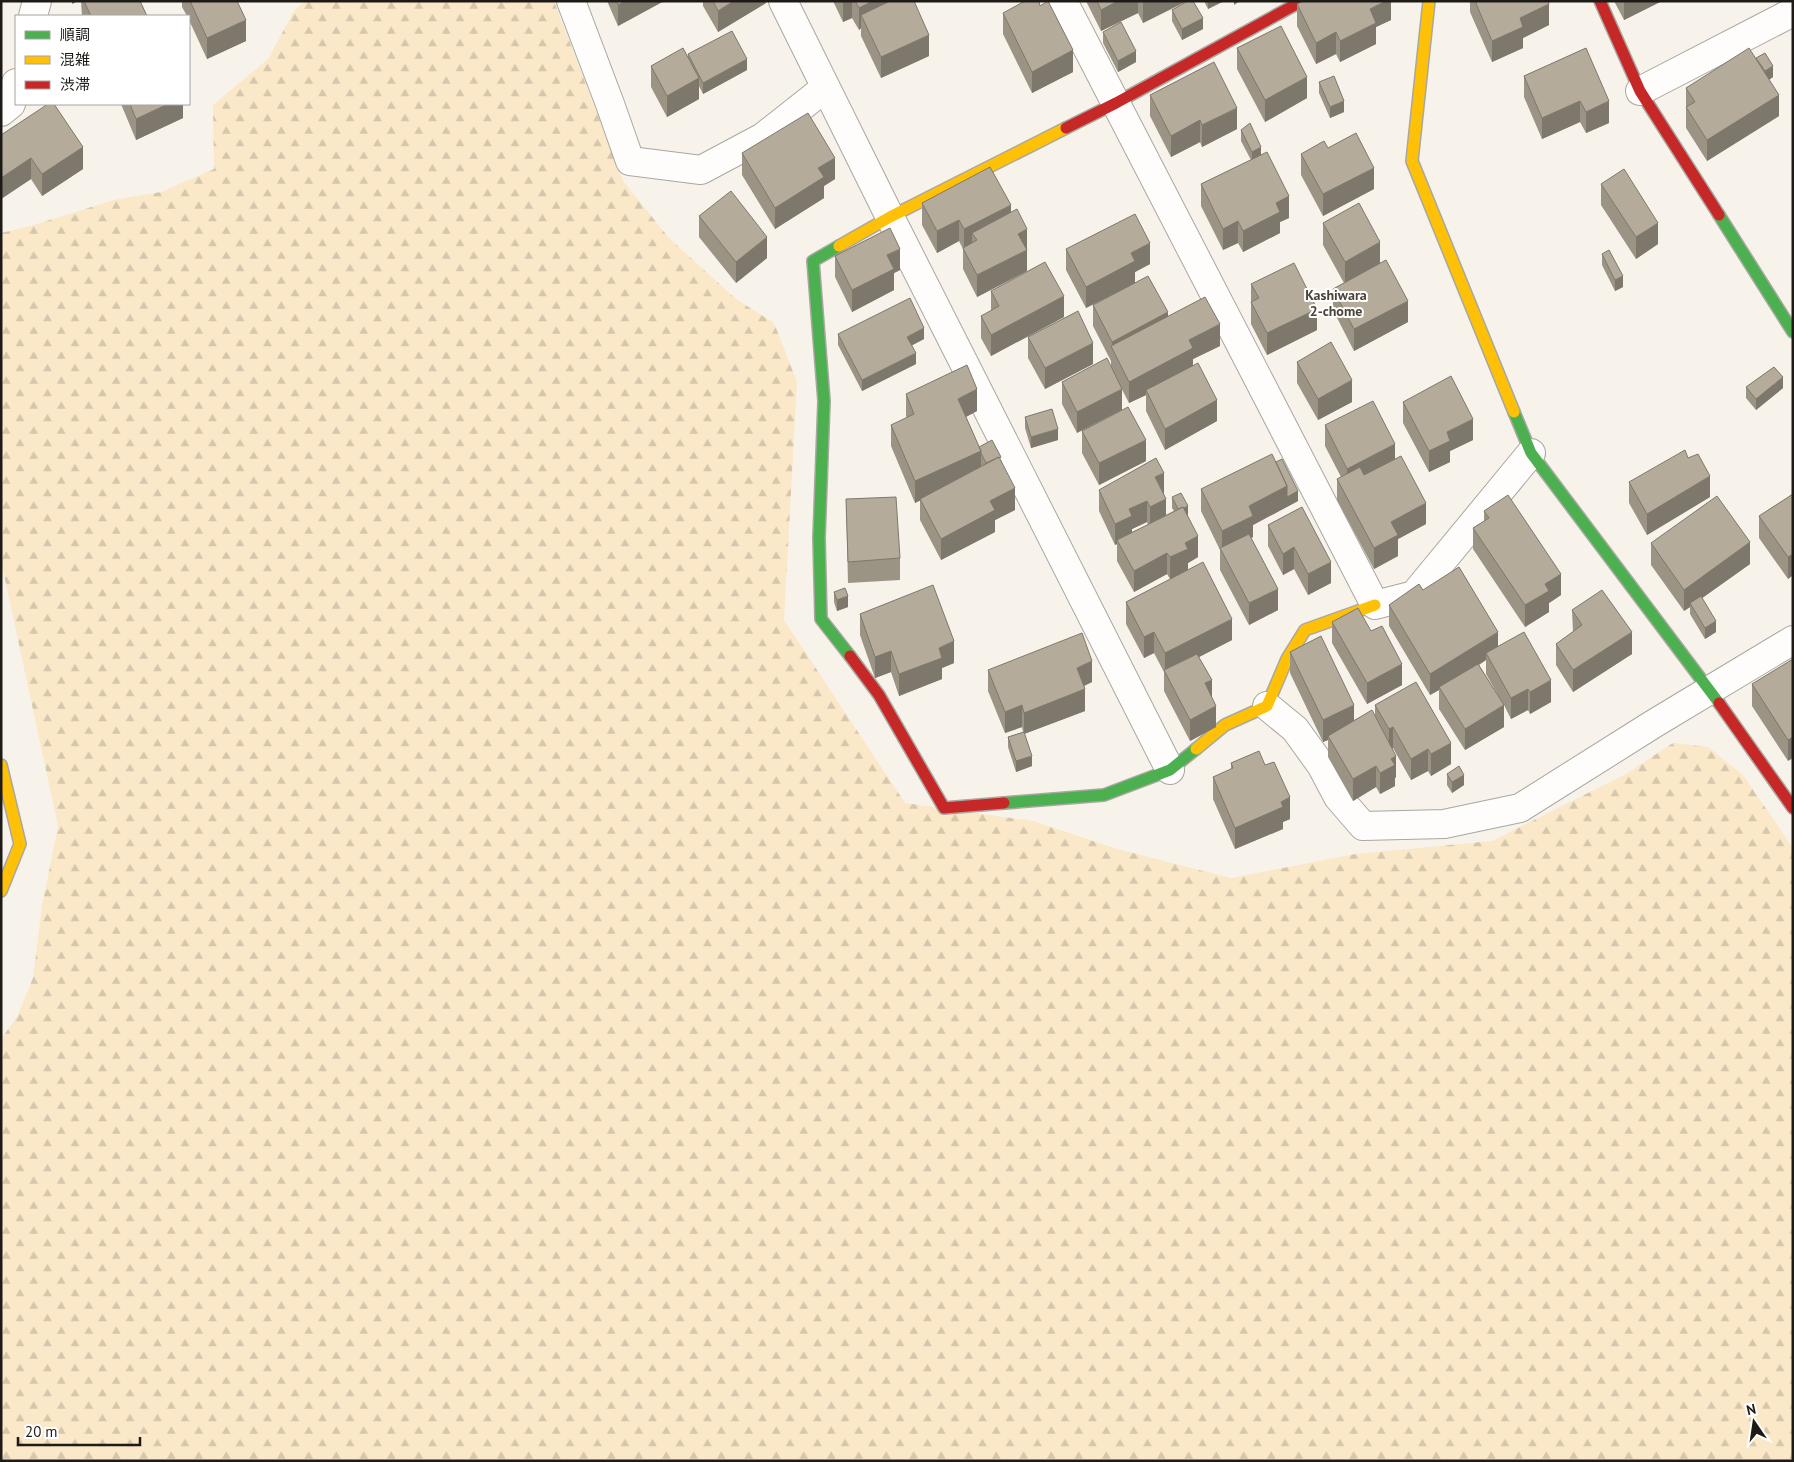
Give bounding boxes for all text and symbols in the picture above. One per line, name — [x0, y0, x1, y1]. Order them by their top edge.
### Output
legend — [15, 15, 190, 105]
text: 順調 — [60, 25, 90, 44]
text: 混雑 — [60, 50, 90, 69]
text: 渋滞 — [60, 75, 90, 94]
district label: Kashiwara 2-chome — [1305, 286, 1367, 320]
north arrow — [1729, 1397, 1779, 1447]
text: N — [1745, 1400, 1758, 1419]
scale bar — [18, 1414, 140, 1446]
text: 20 m — [25, 1422, 58, 1441]

